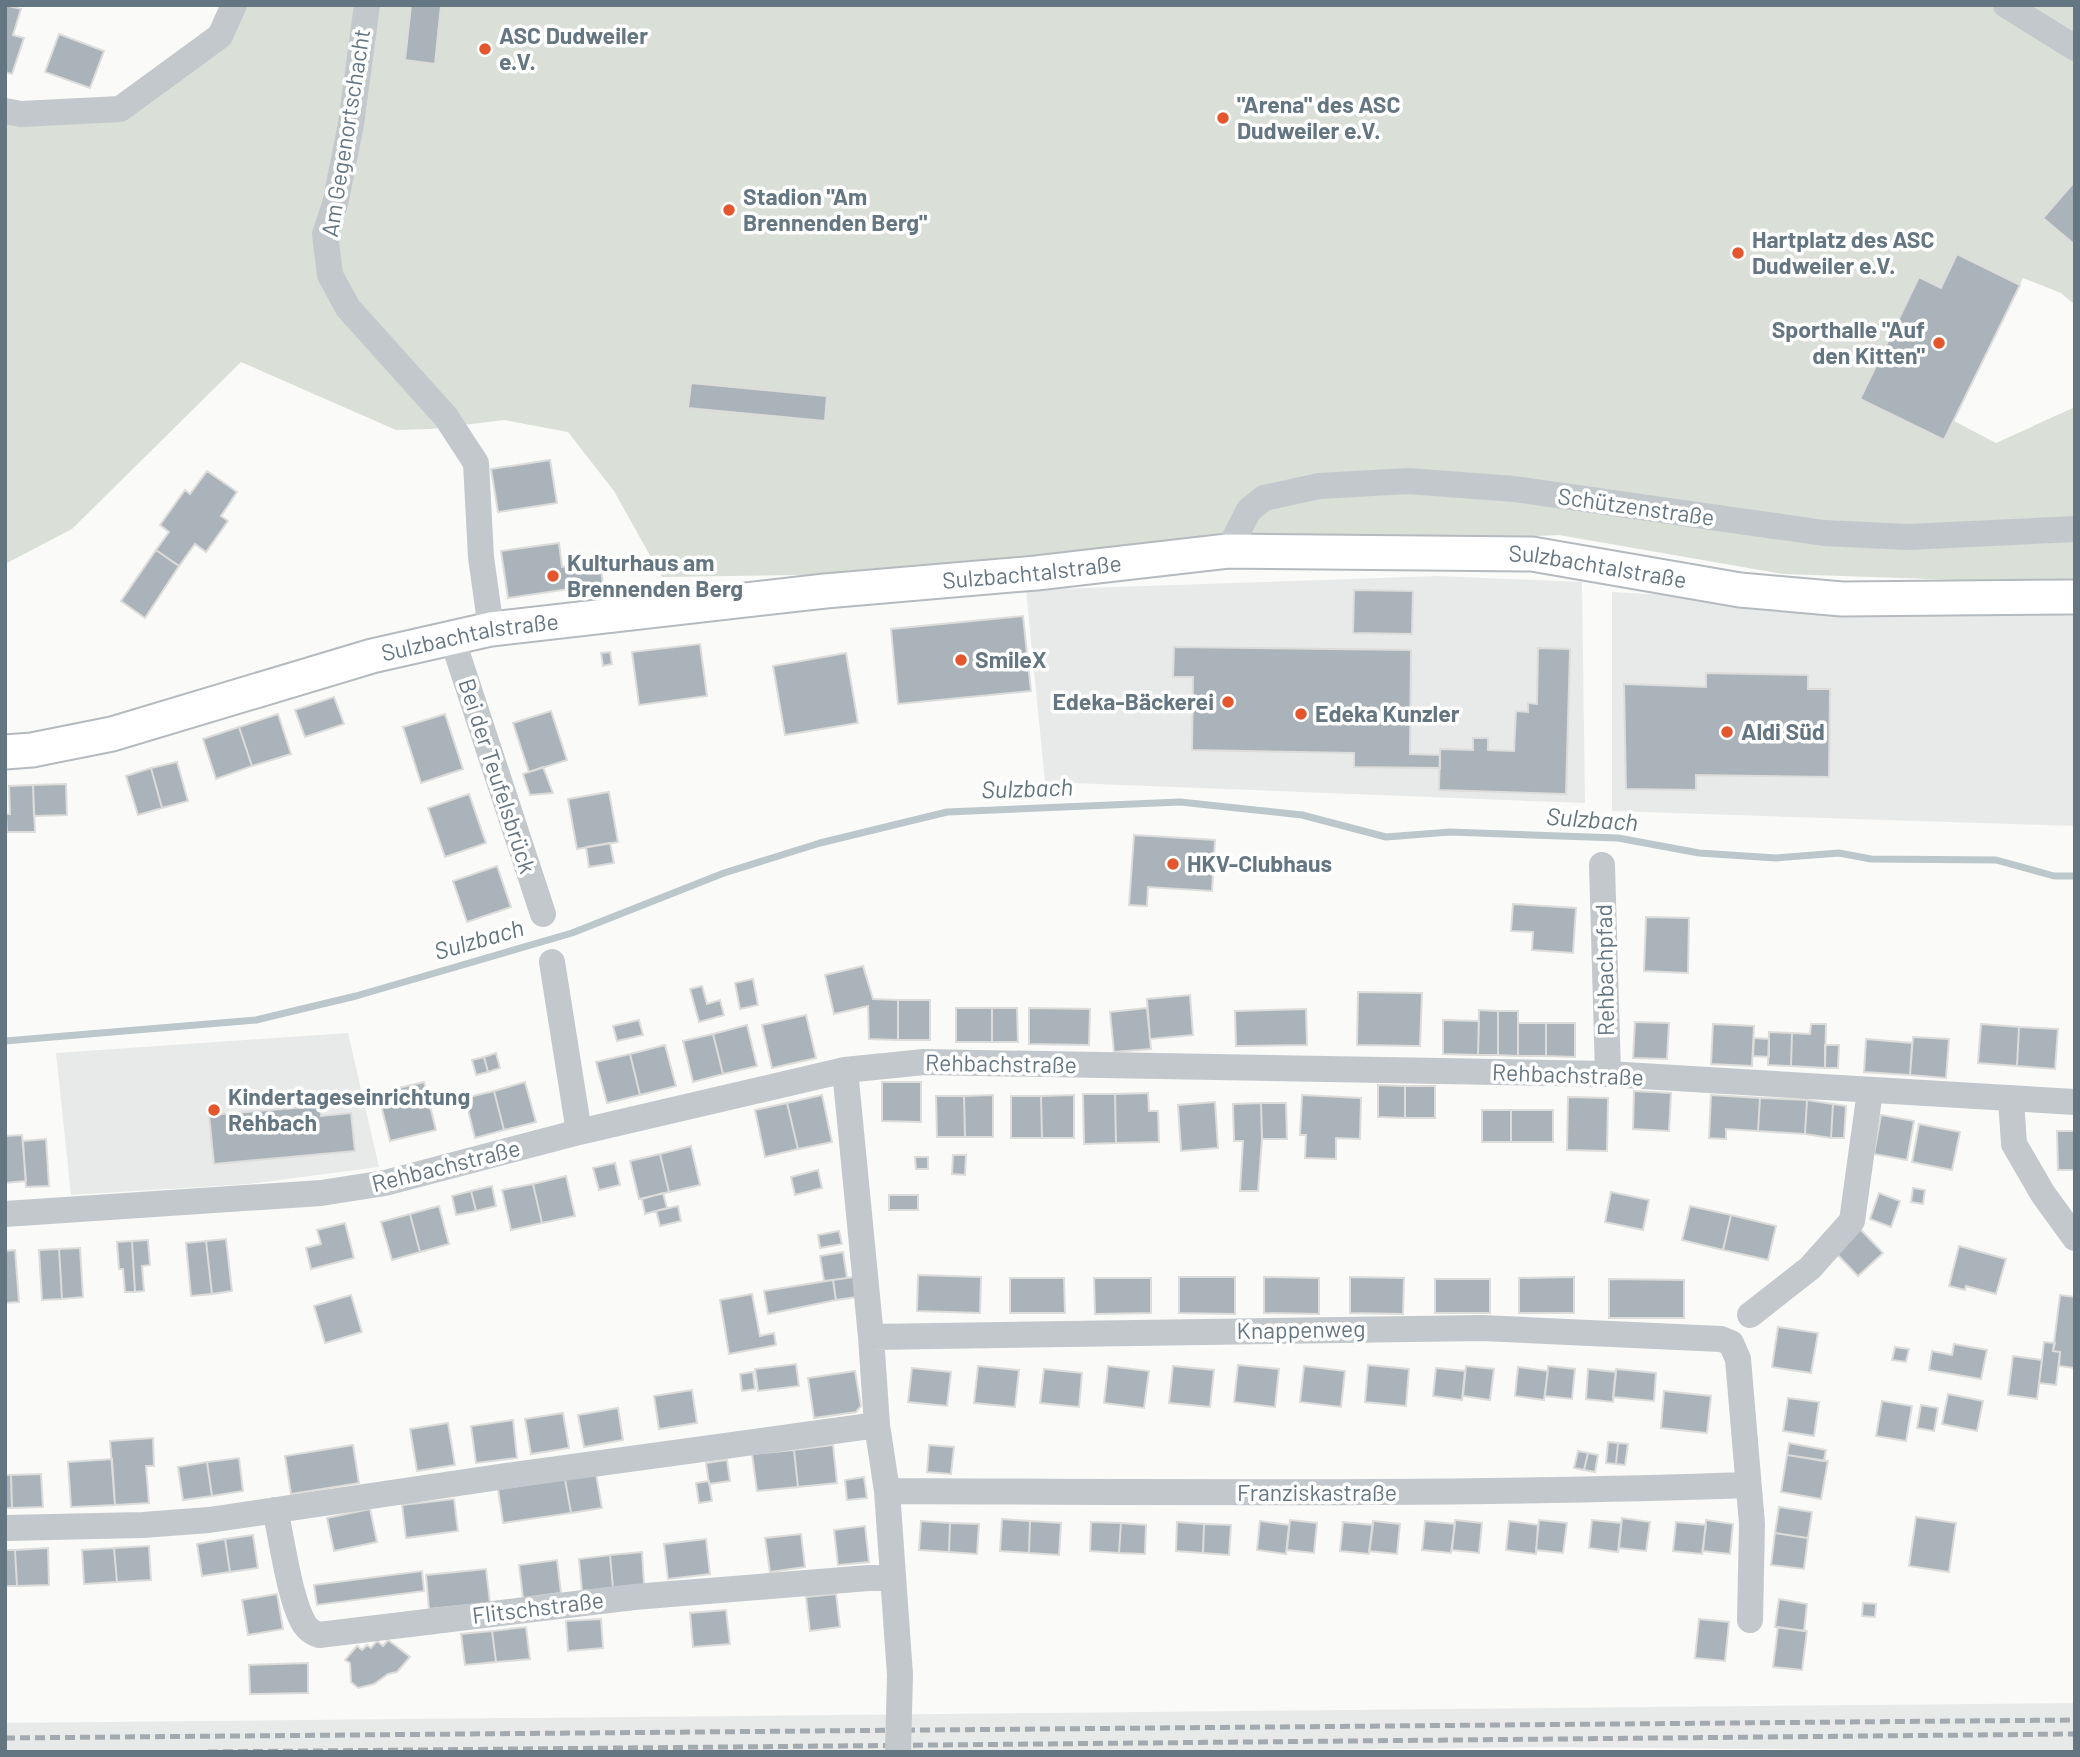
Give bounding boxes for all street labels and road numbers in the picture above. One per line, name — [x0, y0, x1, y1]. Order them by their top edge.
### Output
street label: Am Gegenortschacht — [315, 27, 375, 239]
street label: Schützenstraße — [1556, 481, 1716, 531]
street label: Sulzbachtalstraße — [1509, 539, 1689, 594]
street label: Sulzbachtalstraße — [941, 548, 1123, 594]
street label: Sulzbachtalstraße — [378, 606, 560, 666]
street label: Bei der Teufelsbrück — [453, 675, 543, 877]
street label: Rehbachpfad — [1589, 904, 1619, 1036]
street label: Rehbachstraße — [925, 1048, 1077, 1078]
street label: Rehbachstraße — [1492, 1057, 1644, 1091]
street label: Rehbachstraße — [369, 1133, 523, 1197]
street label: Knappenweg — [1236, 1314, 1366, 1344]
street label: Franziskastraße — [1237, 1478, 1397, 1506]
street label: Flitschstraße — [470, 1585, 605, 1629]

